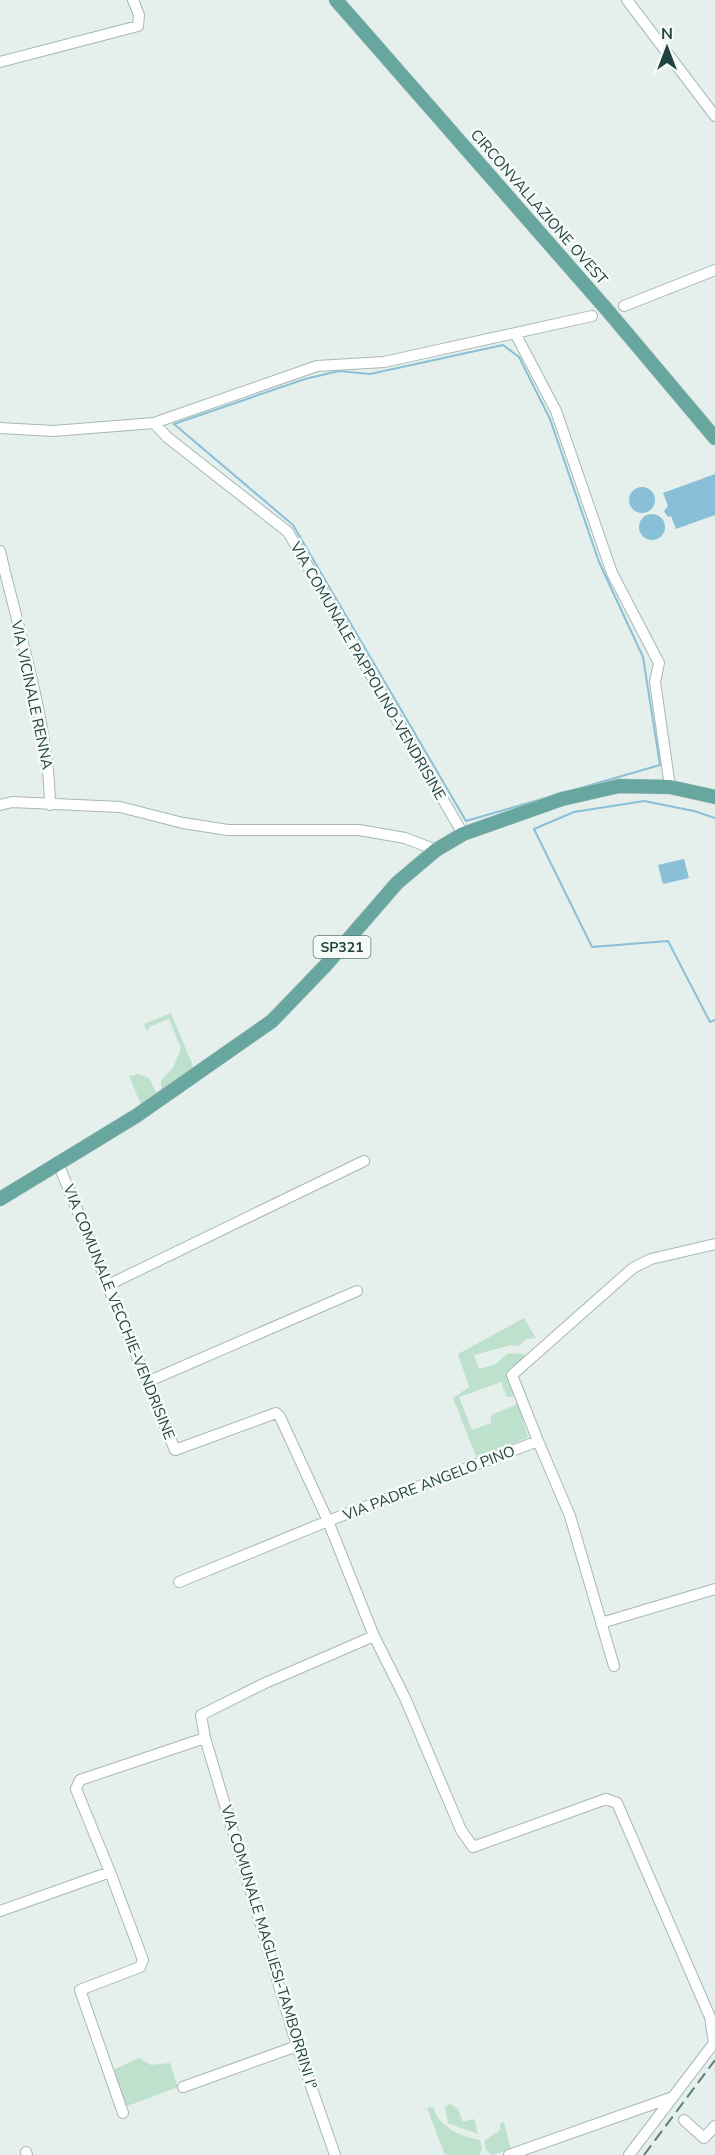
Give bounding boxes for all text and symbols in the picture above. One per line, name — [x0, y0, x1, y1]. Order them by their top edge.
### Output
north arrow — [637, 18, 697, 78]
text: N — [661, 23, 673, 45]
street label: CIRCONVALLAZIONE OVEST — [466, 125, 612, 289]
street label: VIA COMUNALE PAPPOLINO-VENDRISINE — [285, 537, 450, 804]
street label: VIA VICINALE RENNA — [6, 618, 58, 771]
road number: SP321 — [314, 936, 370, 958]
street label: VIA COMUNALE VECCHIE-VENDRISINE — [58, 1181, 179, 1443]
street label: VIA PADRE ANGELO PINO — [339, 1441, 518, 1525]
street label: VIA COMUNALE MAGLIESI-TAMBORRINI I° — [216, 1802, 322, 2091]

